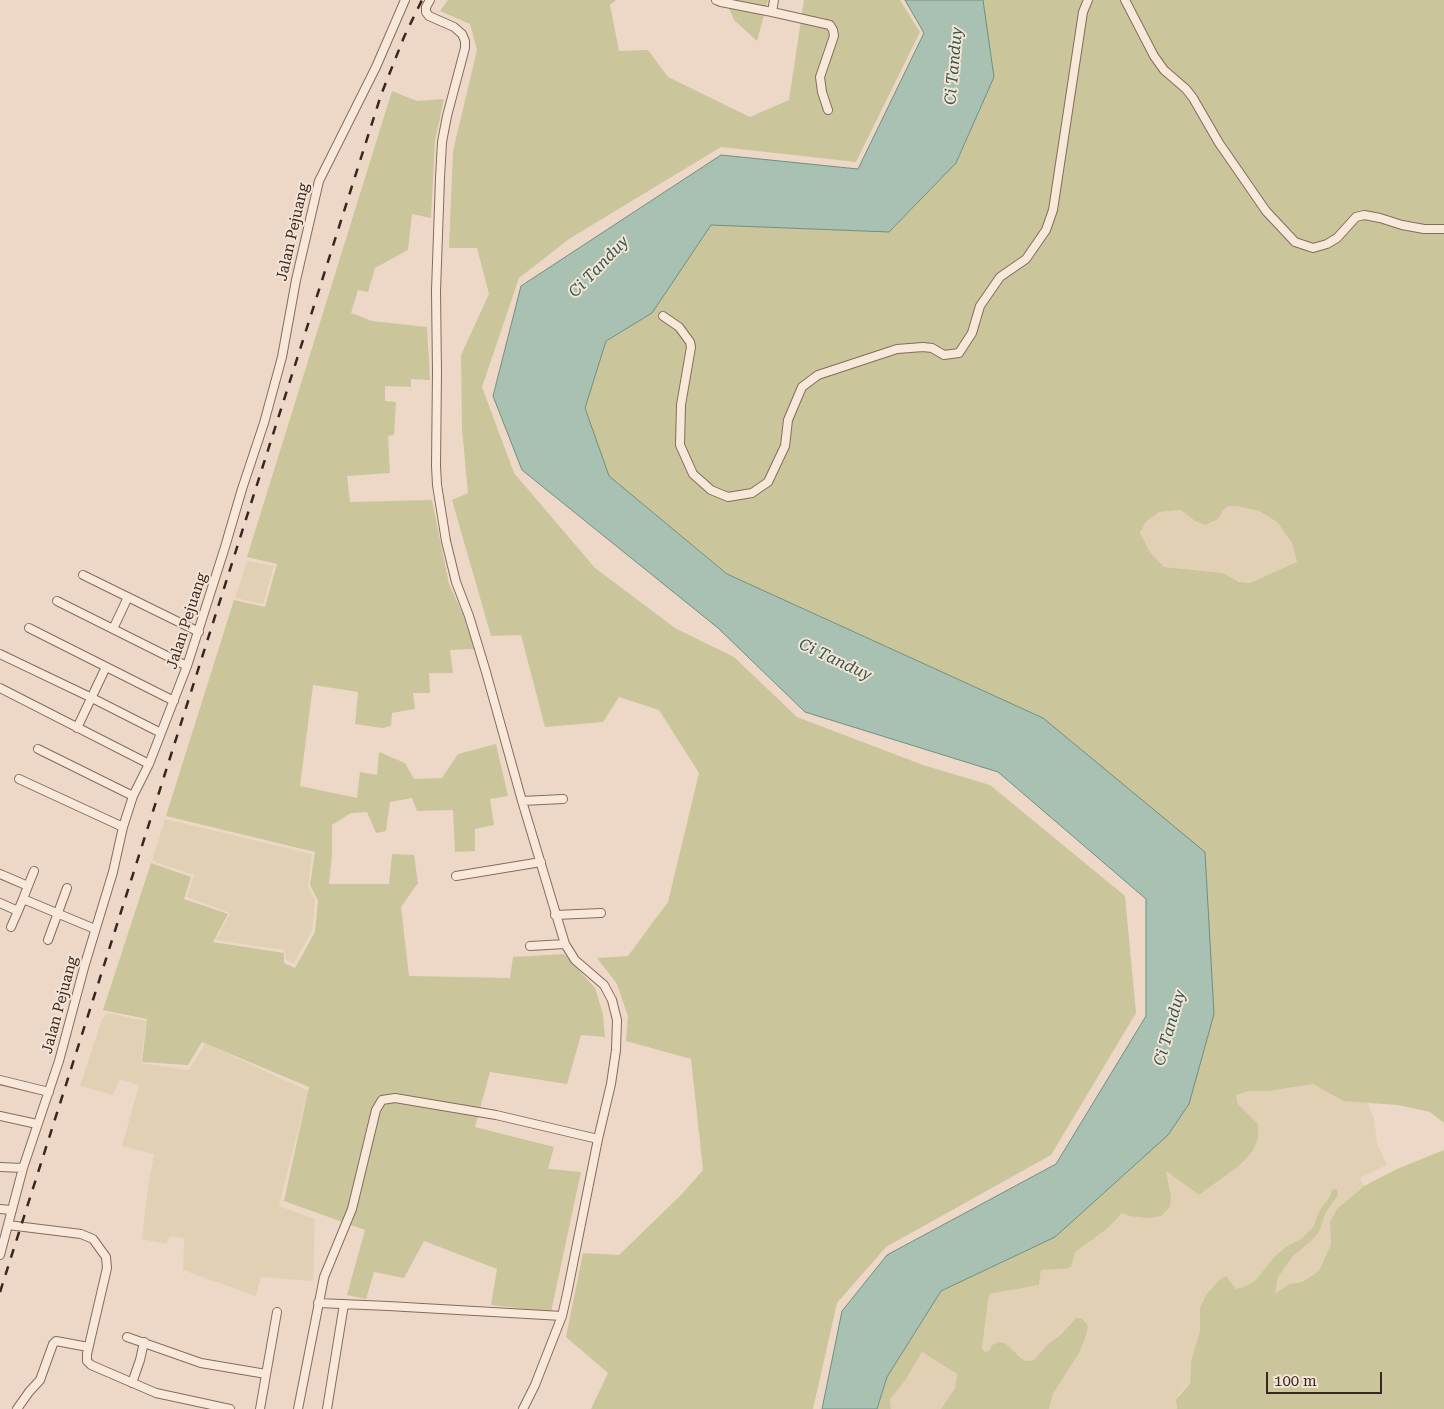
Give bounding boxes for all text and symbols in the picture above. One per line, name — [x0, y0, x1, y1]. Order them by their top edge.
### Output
water label: Ci Tanduy — [941, 26, 967, 106]
street label: Jalan Pejuang — [273, 181, 313, 283]
water label: Ci Tanduy — [565, 232, 633, 302]
street label: Jalan Pejuang — [163, 571, 211, 671]
water label: Ci Tanduy — [796, 635, 874, 685]
street label: Jalan Pejuang — [38, 954, 82, 1056]
water label: Ci Tanduy — [1150, 988, 1190, 1068]
scale bar — [1269, 1362, 1385, 1394]
text: 100 m — [1274, 1372, 1317, 1390]

